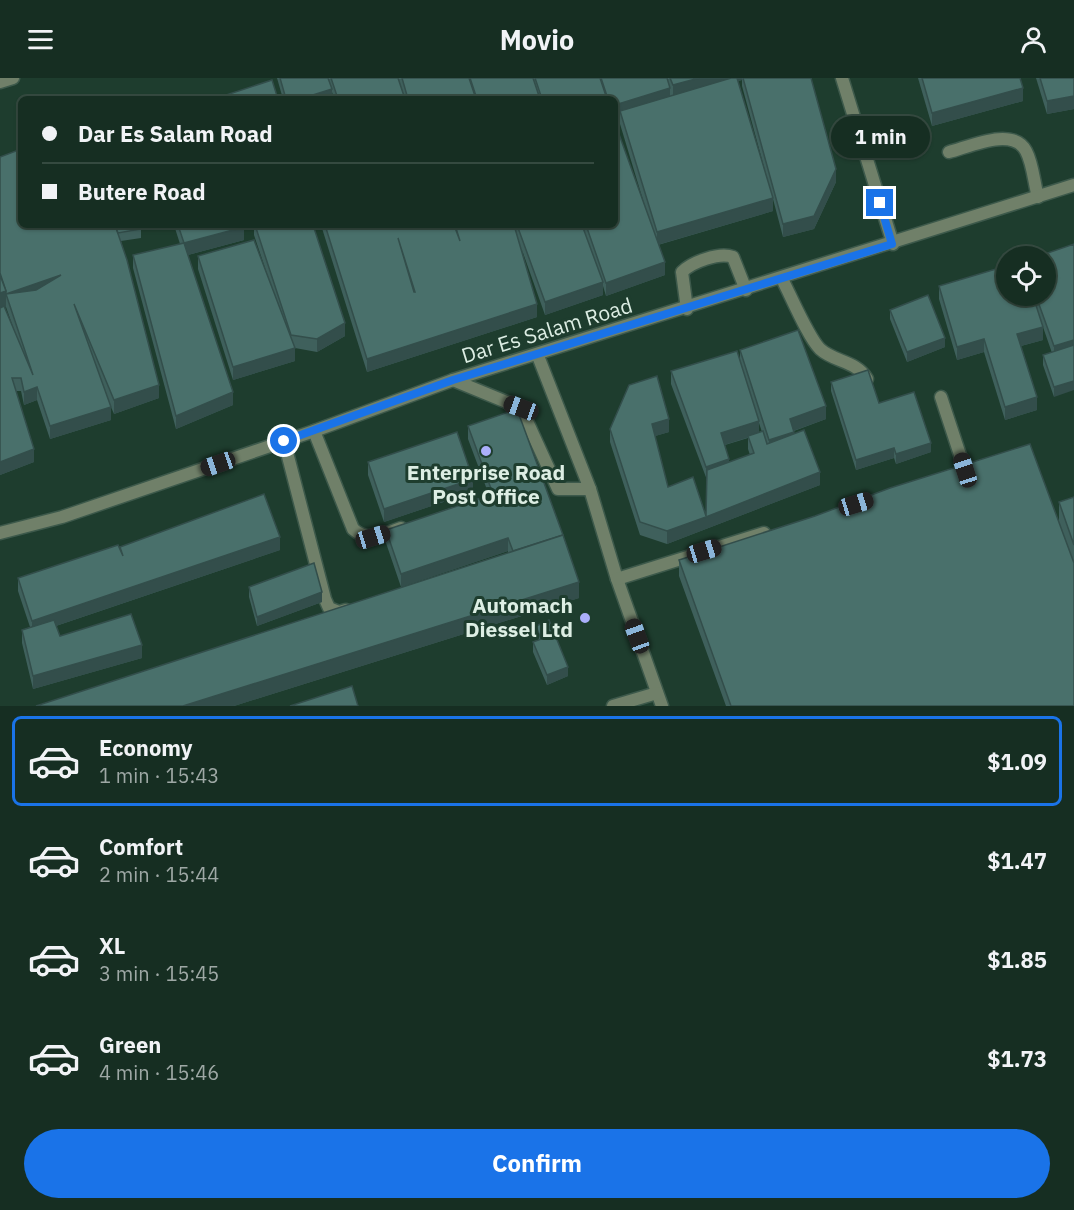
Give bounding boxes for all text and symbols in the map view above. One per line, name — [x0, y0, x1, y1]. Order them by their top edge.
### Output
text: Movio — [500, 22, 574, 57]
icon: menu — [24, 23, 57, 56]
icon: person — [1017, 23, 1050, 56]
callout: 1 min — [830, 116, 930, 158]
text: Dar Es Salam Road — [78, 119, 273, 148]
text: 1 min — [854, 123, 907, 150]
text: Butere Road — [78, 177, 206, 206]
route end — [866, 189, 893, 216]
map controls — [996, 246, 1056, 306]
button: locate — [996, 246, 1056, 306]
street label: Dar Es Salam Road — [458, 291, 636, 369]
car — [501, 393, 541, 423]
route start — [270, 427, 297, 454]
marker: Enterprise Road Post Office — [479, 444, 493, 458]
car — [198, 450, 238, 478]
car — [951, 450, 979, 490]
place label: Enterprise Road Post Office — [407, 458, 565, 510]
car — [836, 490, 876, 518]
car — [353, 523, 393, 551]
car — [684, 537, 724, 565]
place label: Automach Diessel Ltd — [465, 591, 573, 643]
marker: Automach Diessel Ltd — [578, 611, 592, 625]
car — [622, 616, 652, 656]
text: Economy — [99, 733, 193, 762]
icon: car — [27, 734, 81, 788]
text: $1.09 — [987, 747, 1047, 776]
text: 1 min · 15:43 — [99, 762, 219, 789]
text: Comfort — [99, 832, 183, 861]
icon: car — [27, 833, 81, 887]
text: $1.47 — [987, 846, 1047, 875]
text: 2 min · 15:44 — [99, 861, 219, 888]
text: XL — [99, 931, 125, 960]
icon: car — [27, 932, 81, 986]
text: $1.85 — [987, 945, 1047, 974]
text: 3 min · 15:45 — [99, 960, 219, 987]
text: Green — [99, 1030, 161, 1059]
icon: car — [27, 1031, 81, 1085]
text: $1.73 — [987, 1044, 1047, 1073]
text: 4 min · 15:46 — [99, 1059, 219, 1086]
button: Confirm — [24, 1129, 1050, 1198]

